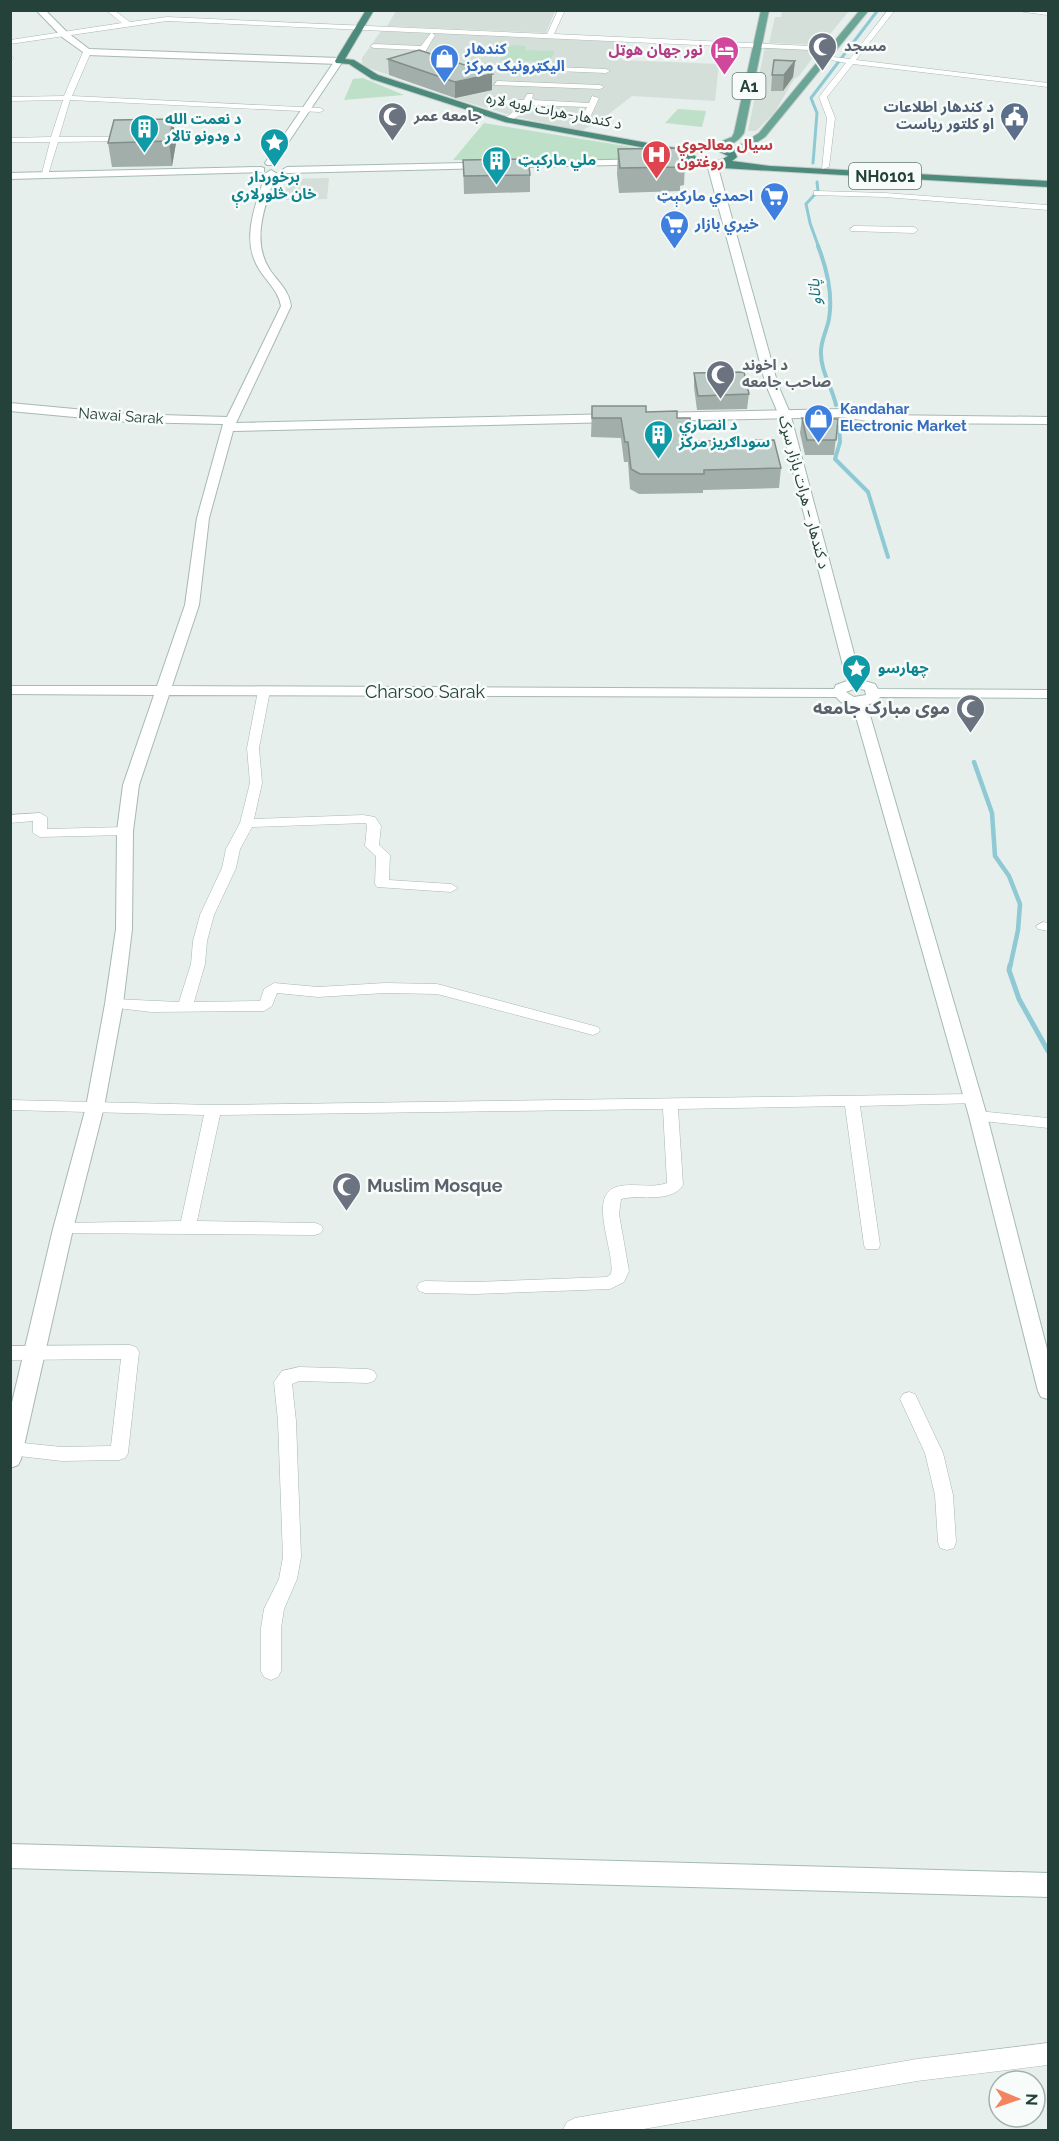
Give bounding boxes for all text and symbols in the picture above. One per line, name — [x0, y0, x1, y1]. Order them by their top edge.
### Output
mosque icon: مسجد — [807, 30, 839, 72]
hotel icon: نور جهان هوټل — [708, 34, 740, 76]
place label: مسجد — [844, 37, 886, 55]
place label: کندهار الیکټرونیک مرکز — [464, 40, 565, 75]
place label: نور جهان هوټل — [608, 41, 703, 59]
shop icon: کندهار الیکټرونیک مرکز — [428, 42, 460, 84]
road number: A1 — [732, 73, 766, 99]
street label: د کندهار-هرات لويه لاره — [485, 89, 623, 133]
place label: د کندهار اطلاعات او کلتور رياست — [884, 98, 994, 133]
mosque icon: جامعه عمر — [377, 100, 409, 142]
public building icon: د کندهار اطلاعات او کلتور رياست — [999, 100, 1031, 142]
place label: جامعه عمر — [413, 107, 482, 125]
place label: د نعمت الله د ودونو تالار — [164, 110, 242, 145]
building icon: د نعمت الله د ودونو تالار — [128, 112, 160, 154]
place icon: برخوردار خان څلورلارې — [258, 126, 290, 168]
place label: سيال معالجوي روغتون — [677, 136, 773, 171]
hospital icon: سيال معالجوي روغتون — [640, 138, 672, 180]
building icon: ملي مارکېټ — [481, 144, 513, 186]
place label: ملي مارکېټ — [518, 151, 596, 171]
road number: NH0101 — [849, 163, 921, 189]
place label: برخوردار خان څلورلارې — [231, 168, 317, 208]
supermarket icon: احمدي مارکېټ — [758, 180, 790, 222]
place label: احمدي مارکېټ — [657, 187, 753, 207]
supermarket icon: خیري بازار — [658, 208, 690, 250]
place label: خیري بازار — [694, 215, 759, 235]
water label: پاتاو — [804, 278, 826, 306]
place label: د اخوند صاحب جامعه — [742, 356, 831, 391]
mosque icon: د اخوند صاحب جامعه — [705, 358, 737, 400]
place label: Kandahar Electronic Market — [840, 400, 967, 435]
shop icon: Kandahar Electronic Market — [803, 402, 835, 444]
street label: Nawai Sarak — [78, 404, 164, 428]
street label: د کندهار – هرات بازار سړک — [775, 413, 833, 571]
place label: د انصاري سوداګریز مرکز — [678, 416, 770, 451]
building icon: د انصاري سوداګریز مرکز — [642, 418, 674, 460]
place icon: چهارسو — [841, 652, 873, 694]
place label: چهارسو — [878, 659, 929, 678]
street label: Charsoo Sarak — [365, 681, 485, 702]
mosque icon: موی مبارک جامعه — [955, 692, 987, 734]
place label: موی مبارک جامعه — [813, 697, 950, 719]
mosque icon: Muslim Mosque — [330, 1170, 362, 1212]
place label: Muslim Mosque — [367, 1175, 503, 1196]
north arrow — [987, 2069, 1047, 2129]
text: N — [1022, 2093, 1041, 2106]

